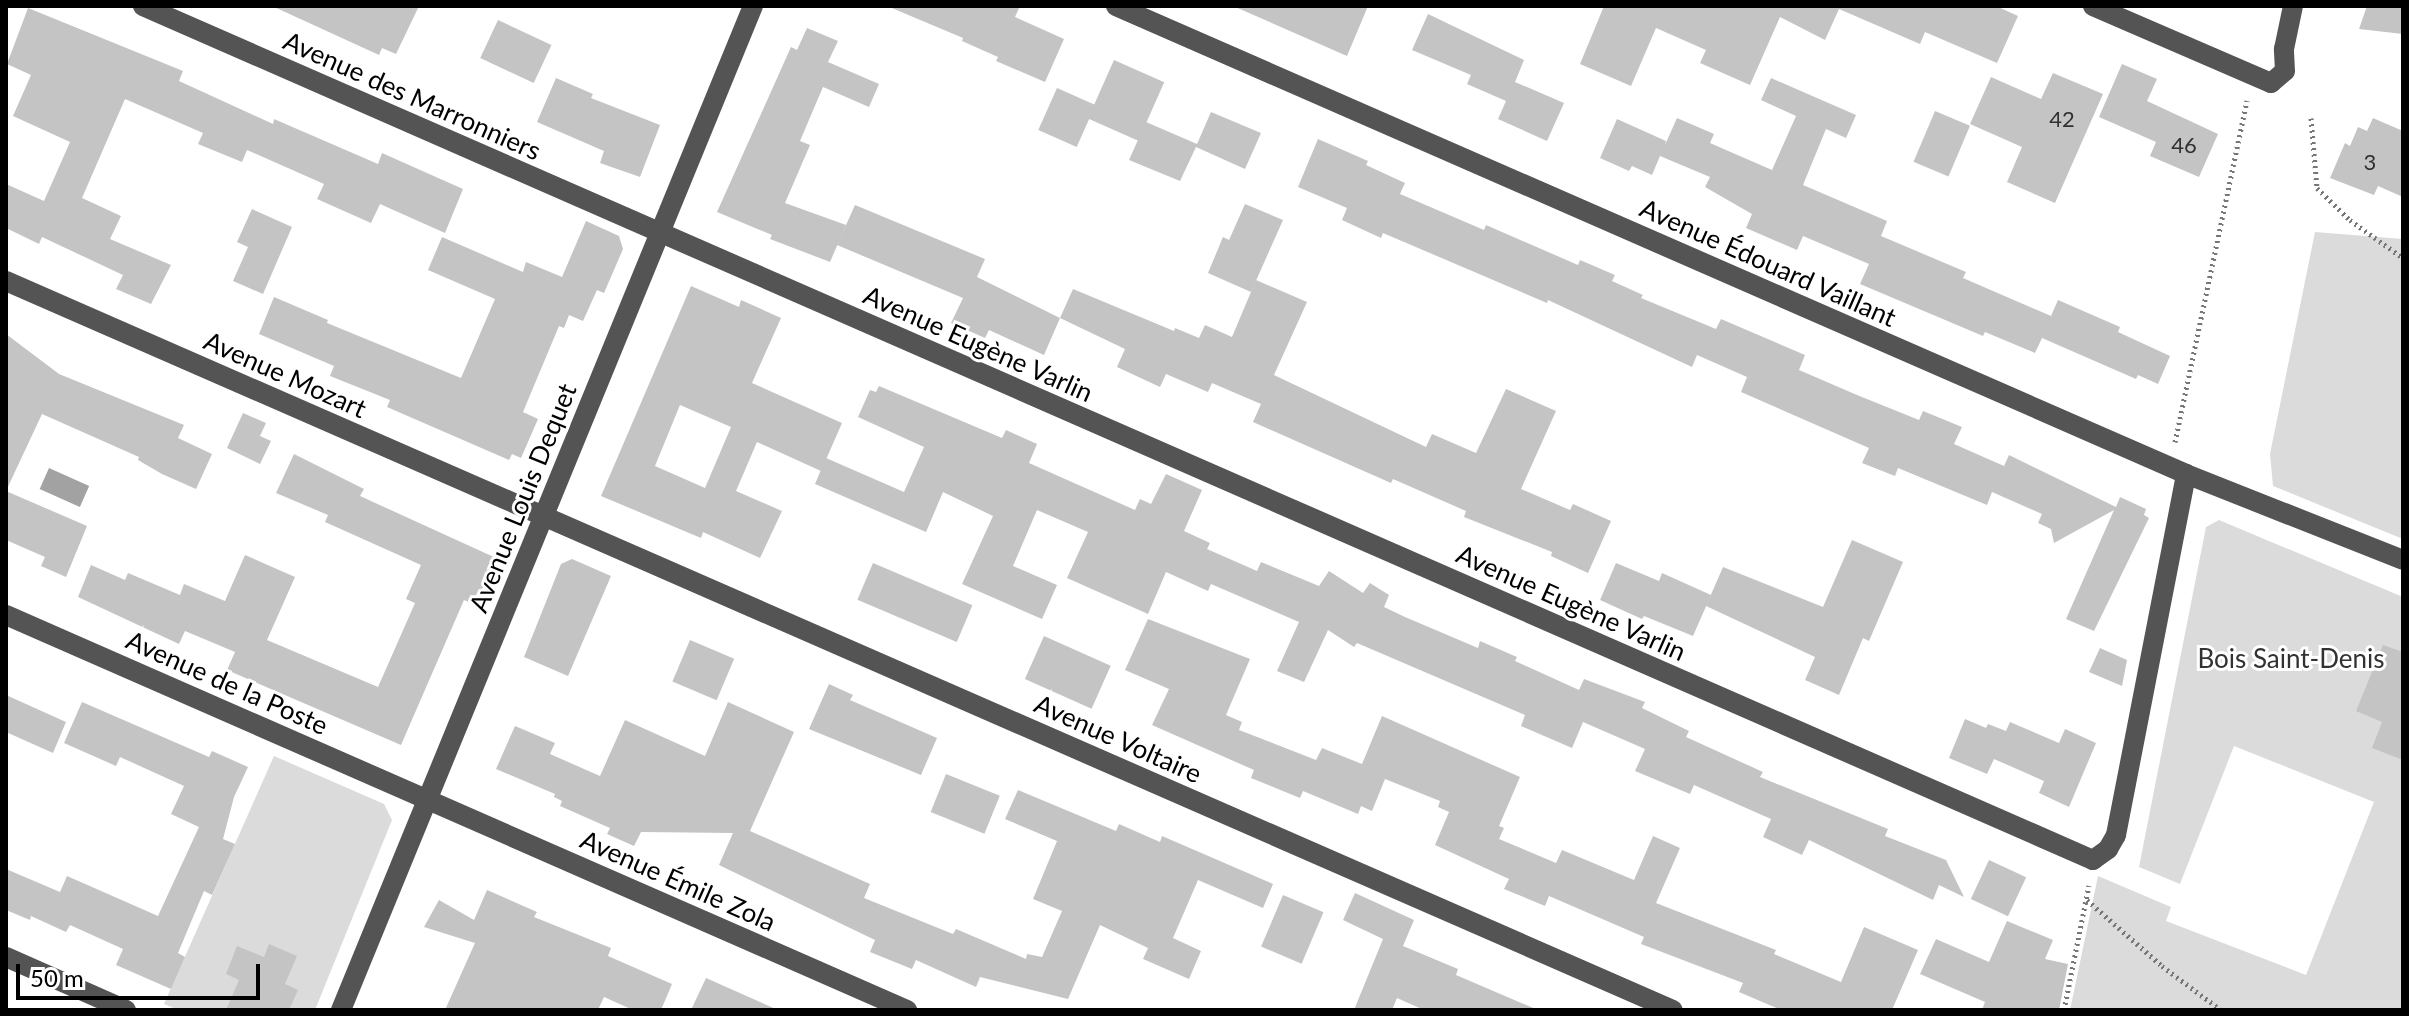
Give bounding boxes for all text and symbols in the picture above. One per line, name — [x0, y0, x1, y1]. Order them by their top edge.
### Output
street label: Avenue des Marronniers — [279, 25, 545, 167]
house number: 42 — [2049, 106, 2075, 132]
house number: 46 — [2171, 132, 2197, 158]
house number: 3 — [2364, 149, 2376, 175]
street label: Avenue Édouard Vaillant — [1635, 192, 1901, 334]
street label: Avenue Eugène Varlin — [858, 279, 1098, 409]
street label: Avenue Mozart — [199, 325, 371, 425]
street label: Avenue Louis Dequet — [463, 379, 583, 617]
street label: Avenue Eugène Varlin — [1451, 538, 1691, 668]
street label: Avenue de la Poste — [121, 625, 333, 741]
park label: Bois Saint-Denis — [2197, 643, 2385, 675]
street label: Avenue Voltaire — [1029, 688, 1207, 790]
street label: Avenue Émile Zola — [576, 824, 780, 938]
scale bar — [20, 948, 264, 998]
text: 50 m — [30, 963, 84, 992]

